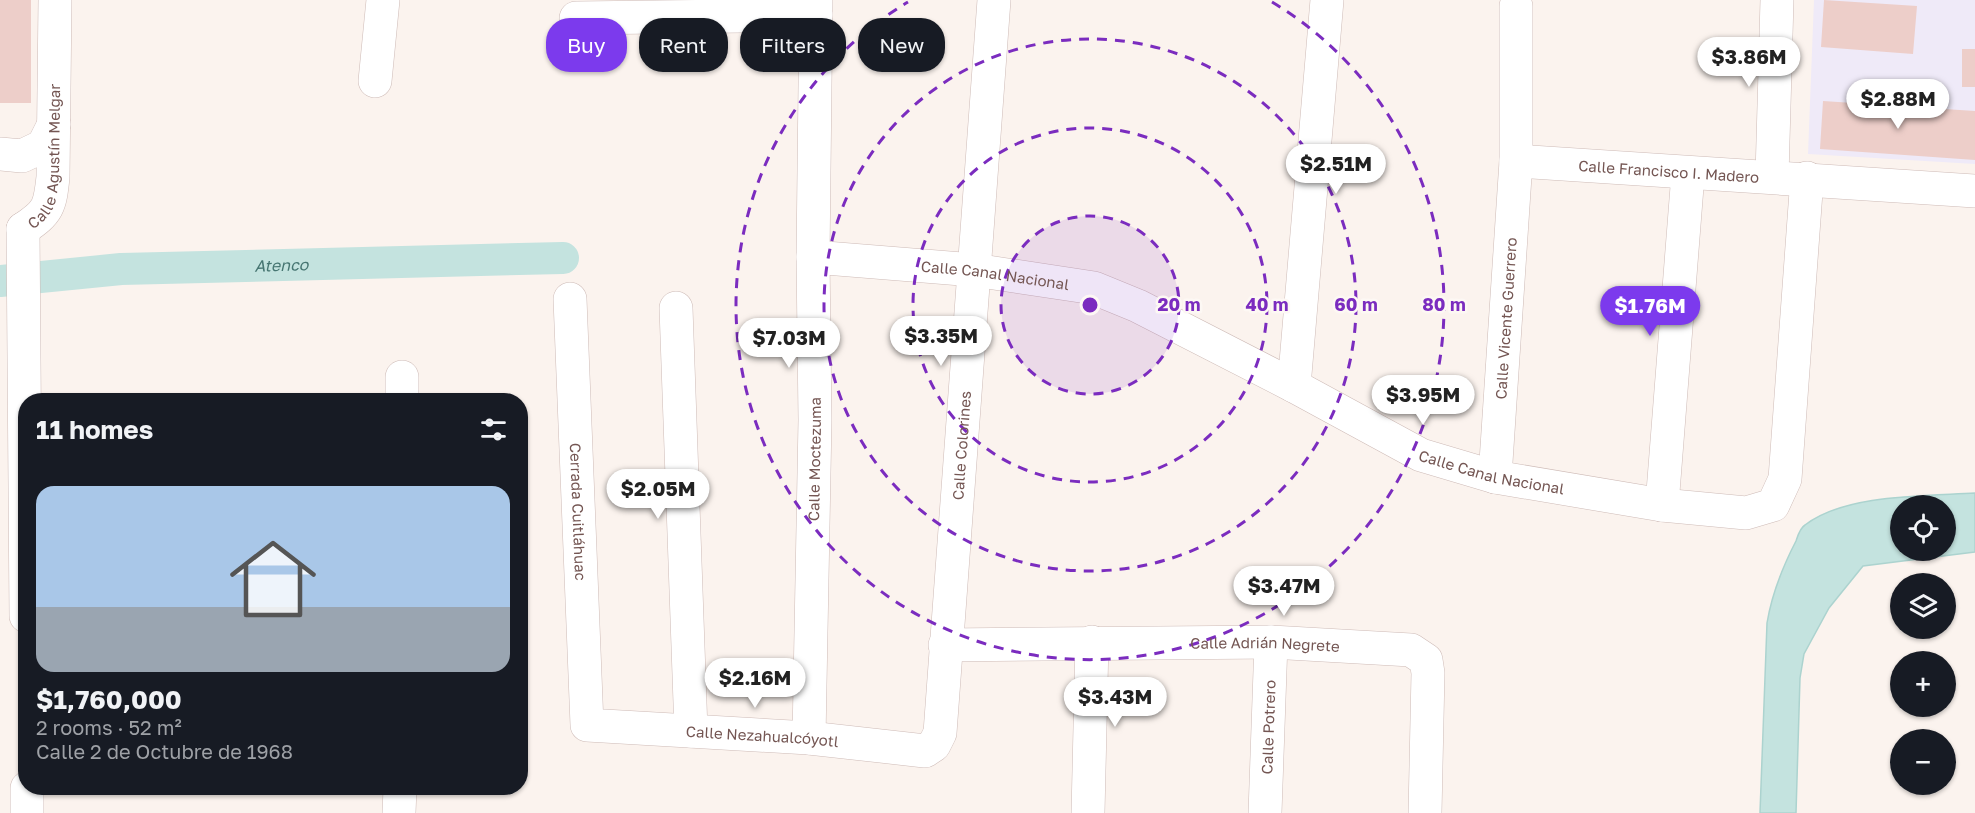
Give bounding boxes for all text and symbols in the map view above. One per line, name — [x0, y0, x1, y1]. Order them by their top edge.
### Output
chip: Buy — [546, 18, 627, 72]
chip: Rent — [639, 18, 728, 72]
chip: Filters — [740, 18, 846, 72]
chip: New — [858, 18, 945, 72]
pin: $3.86M — [1700, 37, 1798, 88]
text: $3.86M — [1711, 44, 1787, 68]
pin: $2.88M — [1849, 79, 1947, 130]
street label: Calle Agustín Melgar — [24, 84, 63, 232]
text: $2.88M — [1860, 86, 1936, 110]
pin: $2.51M — [1287, 144, 1385, 195]
text: $2.51M — [1300, 151, 1372, 175]
street label: Calle Francisco I. Madero — [1578, 156, 1760, 186]
street label: Calle Vicente Guerrero — [1491, 237, 1520, 400]
water label: Atenco — [254, 254, 310, 276]
street label: Calle Canal Nacional — [920, 257, 1071, 293]
pin: $1.76M — [1601, 286, 1699, 337]
text: 20 m — [1158, 293, 1200, 315]
text: 40 m — [1245, 293, 1289, 315]
text: 60 m — [1334, 293, 1378, 315]
text: 80 m — [1422, 293, 1466, 315]
text: $1.76M — [1614, 293, 1686, 317]
centre of rings — [1080, 295, 1100, 315]
pin: $3.35M — [892, 316, 990, 367]
pin: $7.03M — [740, 318, 838, 369]
text: $3.35M — [904, 323, 978, 347]
text: $7.03M — [752, 325, 826, 349]
pin: $3.95M — [1374, 375, 1472, 426]
text: $3.95M — [1386, 382, 1460, 406]
street label: Calle Colorines — [948, 390, 974, 501]
street label: Calle Moctezuma — [804, 397, 824, 521]
icon: filters — [477, 413, 510, 446]
text: 11 homes — [36, 414, 153, 445]
street label: Cerrada Cuitláhuac — [567, 443, 590, 581]
street label: Calle Canal Nacional — [1417, 446, 1566, 498]
pin: $2.05M — [609, 469, 707, 520]
text: $2.05M — [621, 476, 696, 500]
map controls — [1890, 495, 1956, 795]
button: locate — [1890, 495, 1956, 561]
icon: home — [219, 525, 327, 633]
pin: $3.47M — [1235, 566, 1333, 617]
text: $3.47M — [1247, 573, 1321, 597]
button: layers — [1890, 573, 1956, 639]
street label: Calle Adrián Negrete — [1190, 633, 1340, 655]
button: + — [1890, 651, 1956, 717]
pin: $2.16M — [706, 658, 804, 709]
text: $2.16M — [719, 665, 791, 689]
pin: $3.43M — [1066, 677, 1164, 728]
street label: Calle Potrero — [1257, 680, 1279, 775]
text: $1,760,000 — [36, 684, 182, 715]
text: $3.43M — [1078, 684, 1152, 708]
text: 2 rooms · 52 m² — [36, 715, 182, 739]
street label: Calle Nezahualcóyotl — [685, 722, 840, 750]
button: − — [1890, 729, 1956, 795]
text: Calle 2 de Octubre de 1968 — [36, 739, 293, 763]

